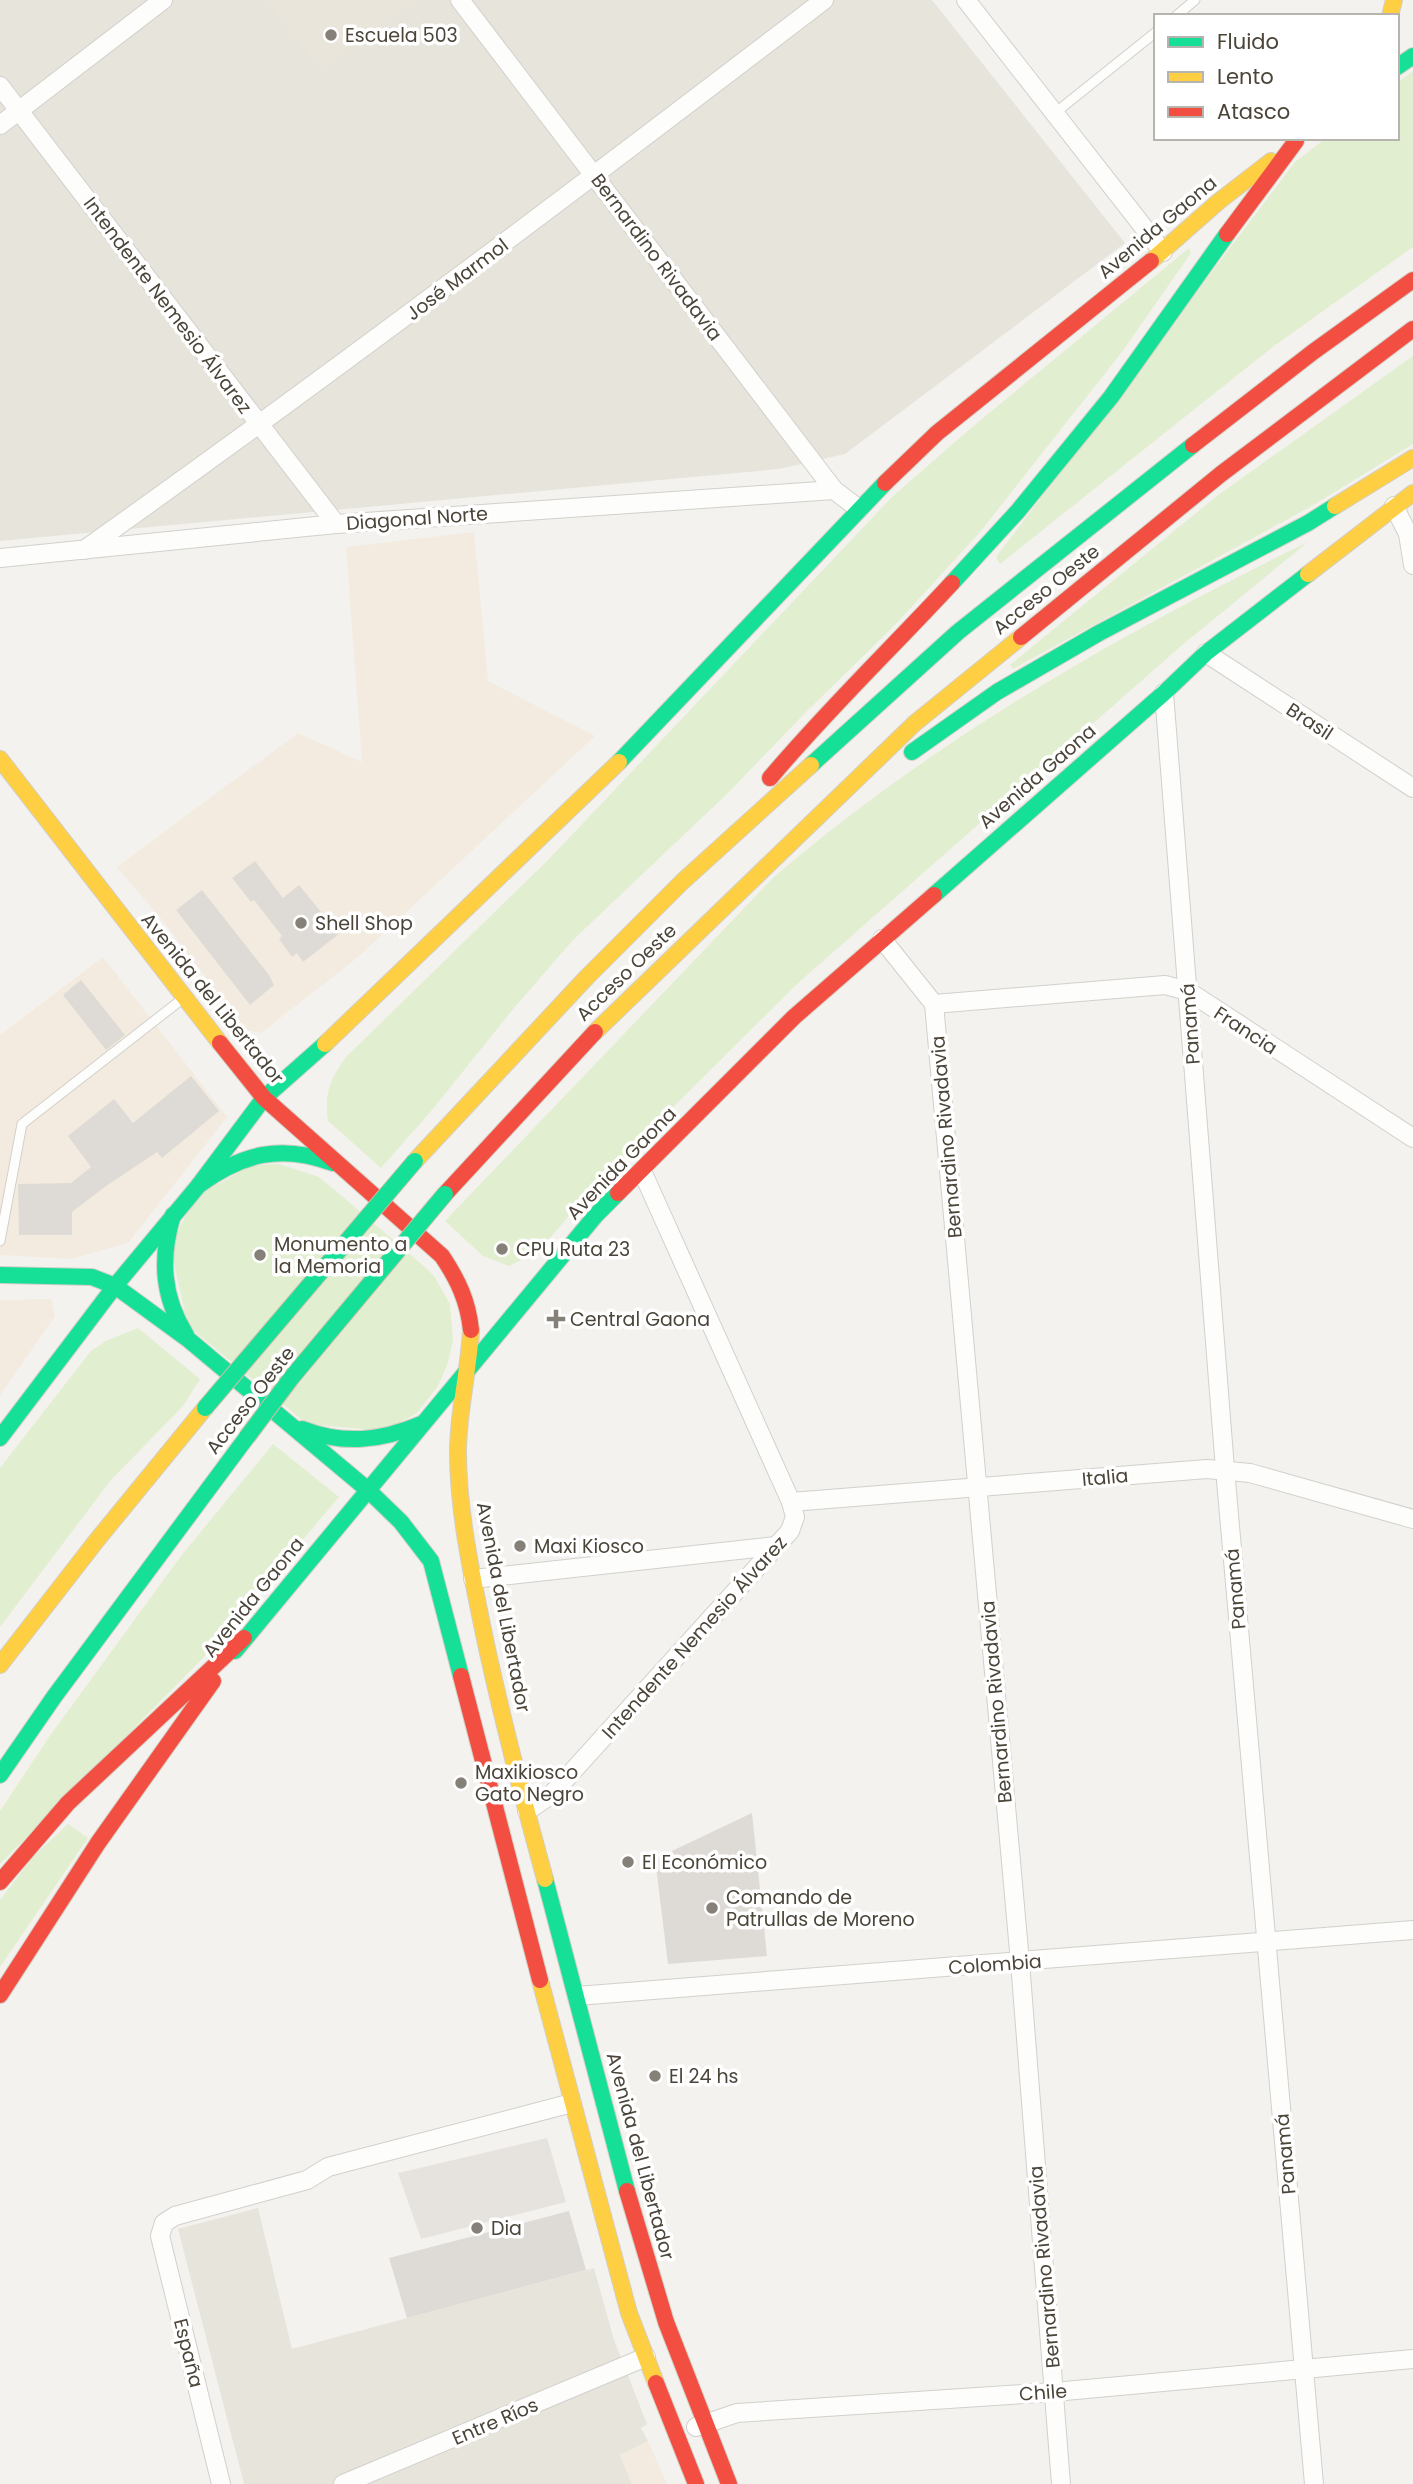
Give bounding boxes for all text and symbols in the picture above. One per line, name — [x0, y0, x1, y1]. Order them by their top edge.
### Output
legend — [1154, 14, 1399, 140]
place label: Escuela 503 — [345, 22, 458, 49]
marker: Escuela 503 — [323, 27, 339, 43]
text: Fluido — [1217, 27, 1279, 56]
text: Lento — [1217, 62, 1274, 91]
text: Atasco — [1217, 97, 1290, 126]
street label: Bernardino Rivadavia — [585, 168, 729, 347]
street label: Avenida Gaona — [1092, 170, 1223, 285]
street label: Intendente Nemesio Álvarez — [77, 191, 258, 419]
street label: José Marmol — [401, 232, 514, 327]
street label: Diagonal Norte — [345, 500, 489, 537]
street label: Acceso Oeste — [987, 538, 1105, 641]
street label: Brasil — [1281, 696, 1338, 747]
street label: Avenida Gaona — [973, 718, 1102, 835]
street label: Avenida del Libertador — [135, 907, 290, 1090]
place label: Shell Shop — [315, 910, 413, 937]
marker: Shell Shop — [293, 915, 309, 931]
street label: Acceso Oeste — [570, 917, 683, 1027]
street label: Panamá — [1174, 982, 1207, 1065]
street label: Francia — [1209, 1000, 1283, 1061]
street label: Bernardino Rivadavia — [924, 1035, 969, 1239]
street label: Avenida Gaona — [560, 1101, 682, 1226]
place label: Monumento a la Memoria — [274, 1231, 407, 1280]
place label: CPU Ruta 23 — [516, 1236, 630, 1263]
marker: CPU Ruta 23 — [494, 1241, 510, 1257]
marker: Monumento a la Memoria — [252, 1247, 268, 1263]
place label: Central Gaona — [570, 1306, 710, 1333]
marker: Central Gaona — [548, 1311, 564, 1327]
street label: Acceso Oeste — [200, 1341, 301, 1460]
street label: Italia — [1081, 1462, 1129, 1493]
street label: Avenida del Libertador — [470, 1500, 537, 1715]
street label: Intendente Nemesio Álvarez — [596, 1530, 793, 1745]
street label: Avenida Gaona — [196, 1531, 310, 1663]
place label: Maxi Kiosco — [534, 1533, 644, 1560]
marker: Maxi Kiosco — [512, 1538, 528, 1554]
street label: Panamá — [1219, 1547, 1252, 1631]
street label: Bernardino Rivadavia — [974, 1600, 1019, 1804]
place label: Maxikiosco Gato Negro — [475, 1759, 584, 1808]
marker: Maxikiosco Gato Negro — [453, 1775, 469, 1791]
place label: El Económico — [642, 1849, 767, 1876]
marker: El Económico — [620, 1854, 636, 1870]
place label: Comando de Patrullas de Moreno — [726, 1884, 915, 1933]
marker: Comando de Patrullas de Moreno — [704, 1900, 720, 1916]
street label: Colombia — [947, 1948, 1043, 1981]
street label: Avenida del Libertador — [600, 2049, 681, 2263]
place label: El 24 hs — [669, 2063, 739, 2090]
marker: El 24 hs — [647, 2068, 663, 2084]
street label: Panamá — [1269, 2112, 1302, 2196]
street label: Bernardino Rivadavia — [1022, 2165, 1067, 2369]
place label: Dia — [491, 2215, 522, 2242]
marker: Dia — [469, 2220, 485, 2236]
street label: España — [167, 2316, 210, 2391]
street label: Chile — [1018, 2377, 1068, 2408]
street label: Entre Ríos — [448, 2391, 542, 2452]

